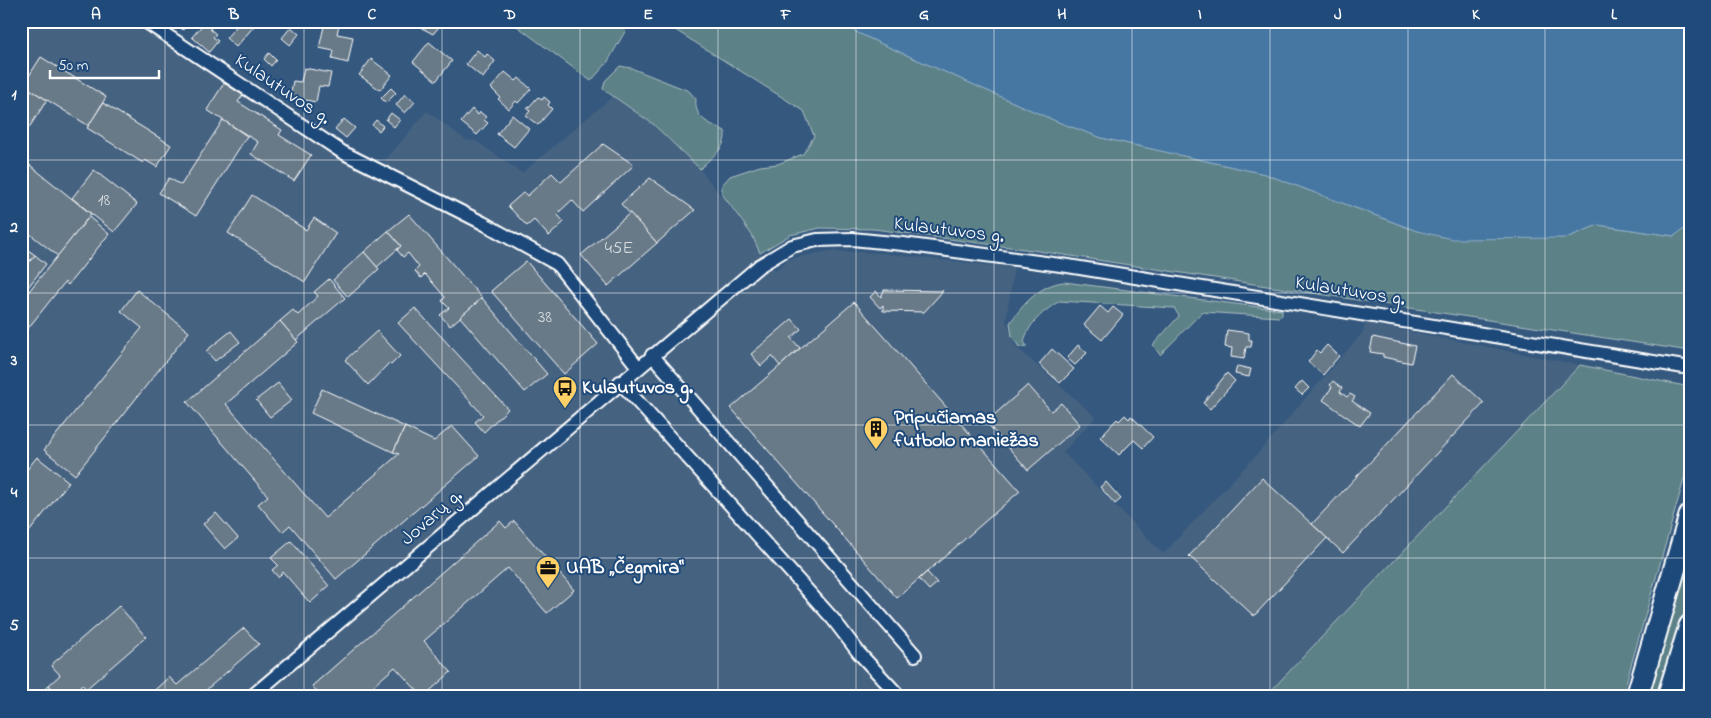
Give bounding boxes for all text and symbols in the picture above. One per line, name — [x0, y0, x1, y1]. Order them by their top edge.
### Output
text: A — [91, 3, 101, 27]
text: B — [228, 3, 240, 27]
text: C — [368, 3, 377, 27]
text: D — [503, 3, 516, 27]
text: E — [643, 3, 653, 27]
text: F — [780, 3, 792, 27]
text: G — [919, 3, 929, 27]
text: H — [1057, 3, 1067, 27]
text: I — [1198, 3, 1202, 27]
text: J — [1334, 3, 1342, 27]
text: K — [1472, 3, 1481, 27]
text: L — [1611, 3, 1618, 27]
street label: Kulautuvos g. — [227, 47, 336, 134]
scale bar — [50, 48, 159, 80]
text: 50 m — [58, 55, 89, 77]
text: 1 — [11, 83, 17, 107]
house number: 18 — [98, 188, 110, 214]
street label: Kulautuvos g. — [892, 210, 1006, 253]
text: 2 — [9, 216, 18, 240]
house number: 45E — [605, 236, 633, 262]
street label: Kulautuvos g. — [1293, 269, 1407, 316]
house number: 38 — [538, 305, 552, 331]
text: 3 — [10, 349, 18, 373]
place label: Kulautuvos g. — [582, 374, 693, 404]
bus stop icon: Kulautuvos g. — [552, 375, 578, 409]
place label: Pripučiamas futbolo maniežas — [893, 404, 1039, 456]
building icon: Pripučiamas futbolo maniežas — [863, 416, 889, 450]
text: 4 — [10, 481, 18, 505]
street label: Jovarų g. — [394, 483, 470, 554]
place label: UAB „Čegmira“ — [566, 554, 684, 584]
office icon: UAB „Čegmira“ — [535, 555, 561, 589]
text: 5 — [9, 614, 19, 638]

